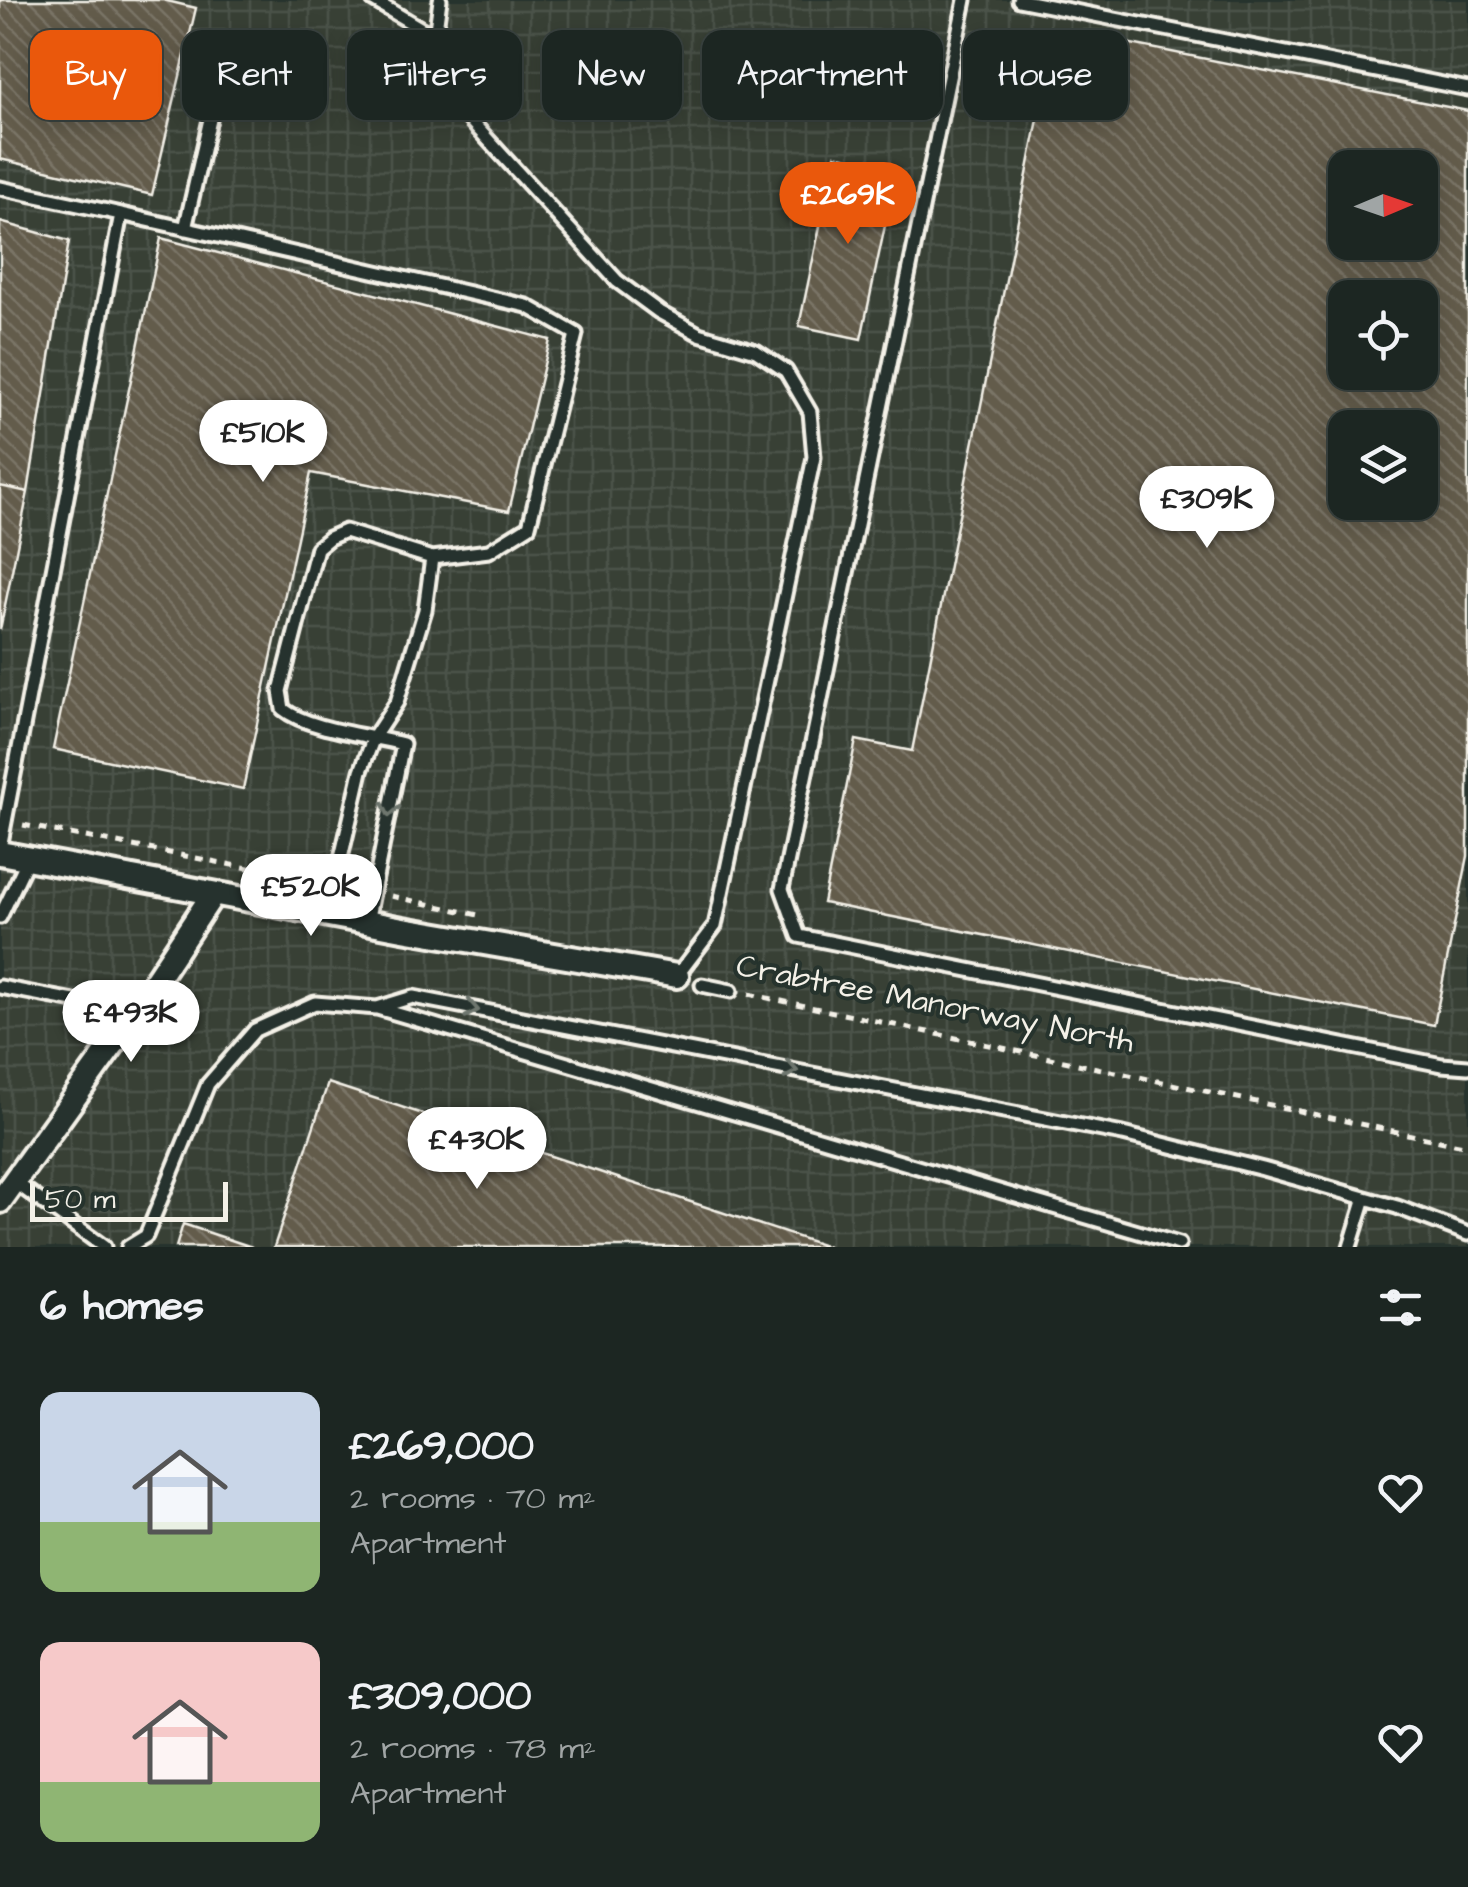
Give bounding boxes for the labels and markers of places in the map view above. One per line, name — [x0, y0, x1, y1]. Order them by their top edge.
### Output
pin: £269K — [778, 162, 918, 247]
pin: £510K — [193, 400, 333, 485]
pin: £309K — [1137, 466, 1277, 551]
pin: £520K — [241, 854, 381, 939]
pin: £493K — [61, 980, 201, 1065]
pin: £430K — [407, 1107, 547, 1192]

